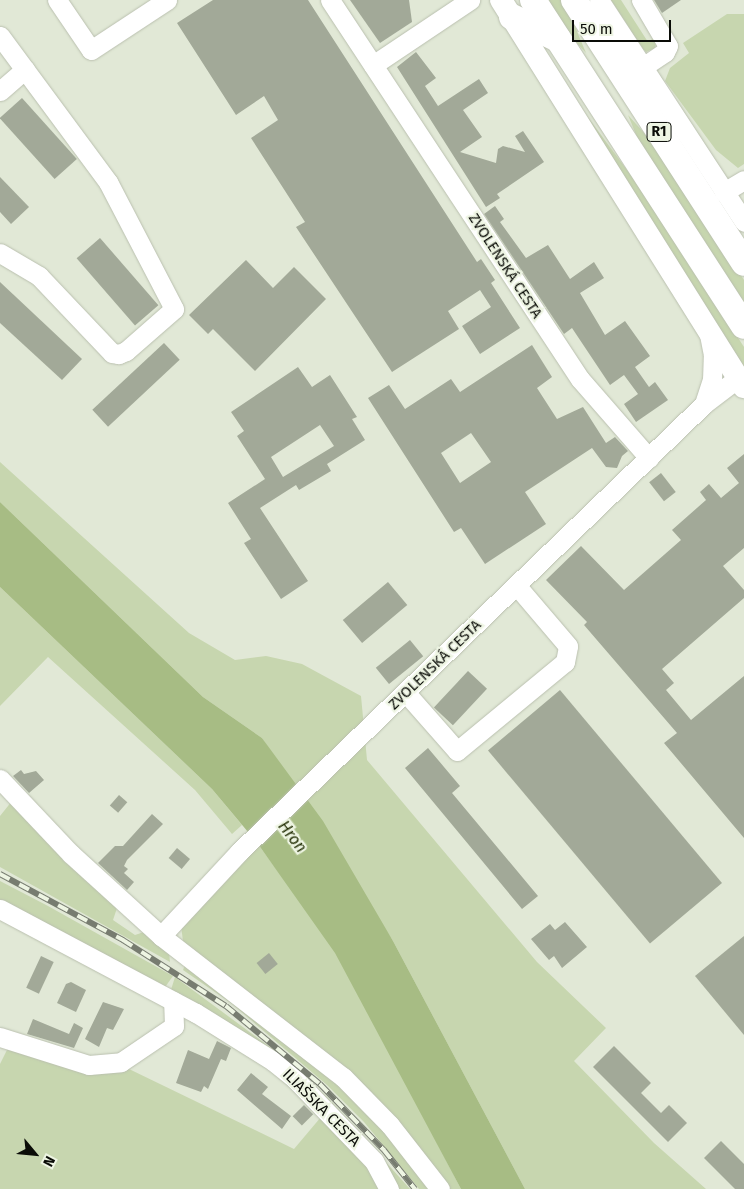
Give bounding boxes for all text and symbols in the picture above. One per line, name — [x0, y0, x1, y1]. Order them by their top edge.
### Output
scale bar — [574, 10, 673, 42]
text: 50 m — [580, 20, 613, 38]
road number: R1 — [646, 120, 672, 144]
street label: ZVOLENSKÁ CESTA — [464, 210, 546, 322]
street label: ZVOLENSKÁ CESTA — [385, 616, 485, 714]
water label: Hron — [274, 817, 310, 857]
street label: ILIAŠSKA CESTA — [278, 1065, 364, 1151]
north arrow — [10, 1129, 60, 1179]
text: N — [39, 1153, 58, 1169]

